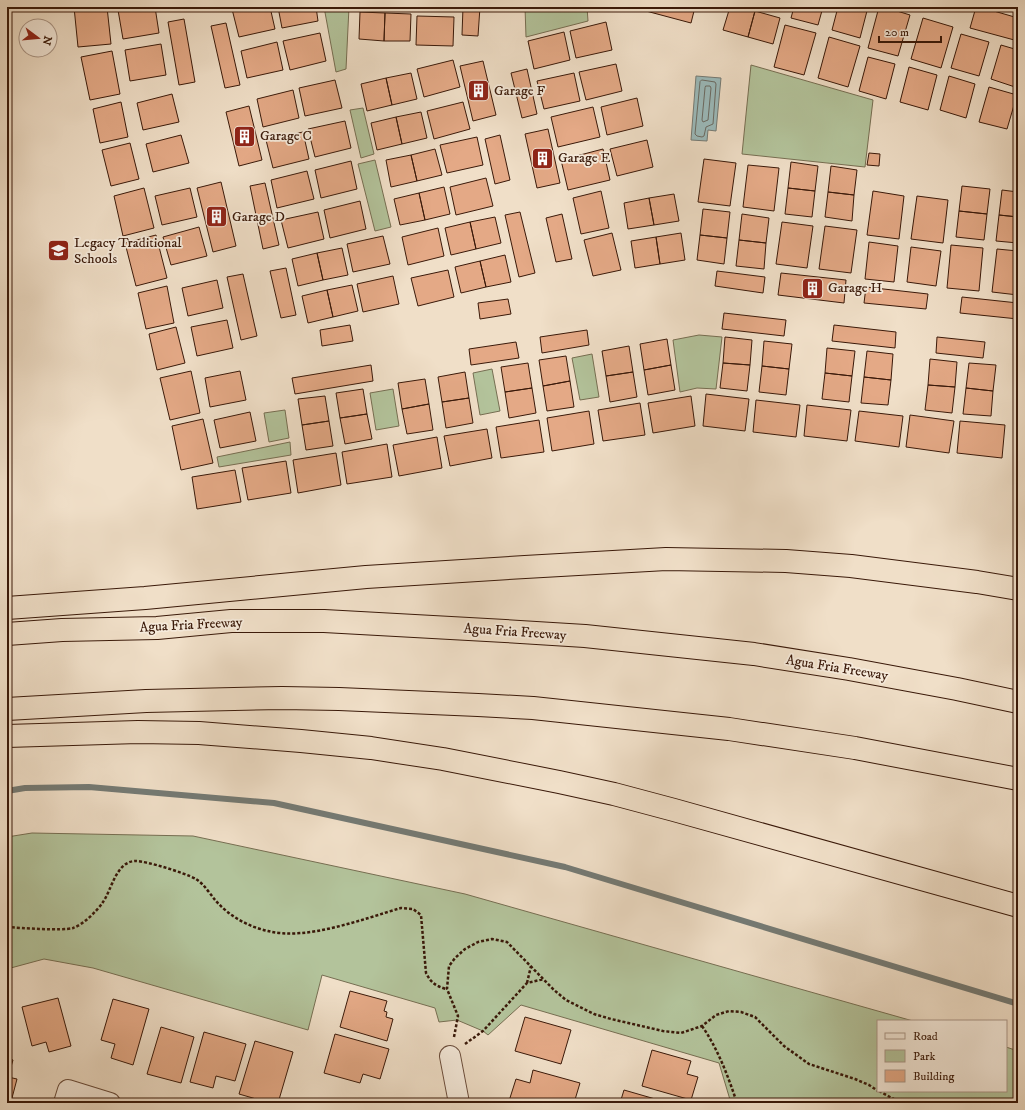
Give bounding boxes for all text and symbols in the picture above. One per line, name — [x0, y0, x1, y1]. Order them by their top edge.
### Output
north arrow — [18, 18, 58, 58]
scale bar — [879, 18, 941, 44]
text: 20 m — [885, 25, 909, 40]
text: N — [39, 34, 55, 47]
building icon: Garage F — [465, 78, 491, 104]
place label: Garage F — [494, 82, 546, 100]
building icon: Garage C — [231, 123, 257, 149]
place label: Garage C — [260, 127, 312, 145]
building icon: Garage E — [529, 145, 555, 171]
place label: Garage E — [558, 149, 611, 167]
building icon: Garage D — [204, 204, 230, 230]
place label: Garage D — [232, 208, 285, 226]
place label: Legacy Traditional Schools — [74, 234, 182, 268]
school or university icon: Legacy Traditional Schools — [46, 238, 72, 264]
building icon: Garage H — [799, 275, 825, 301]
place label: Garage H — [828, 279, 883, 297]
street label: Agua Fria Freeway — [139, 613, 243, 637]
street label: Agua Fria Freeway — [463, 619, 567, 645]
street label: Agua Fria Freeway — [785, 651, 890, 685]
legend — [877, 1020, 1007, 1092]
text: Road — [913, 1029, 938, 1044]
text: Park — [913, 1049, 935, 1064]
text: Building — [913, 1069, 954, 1084]

